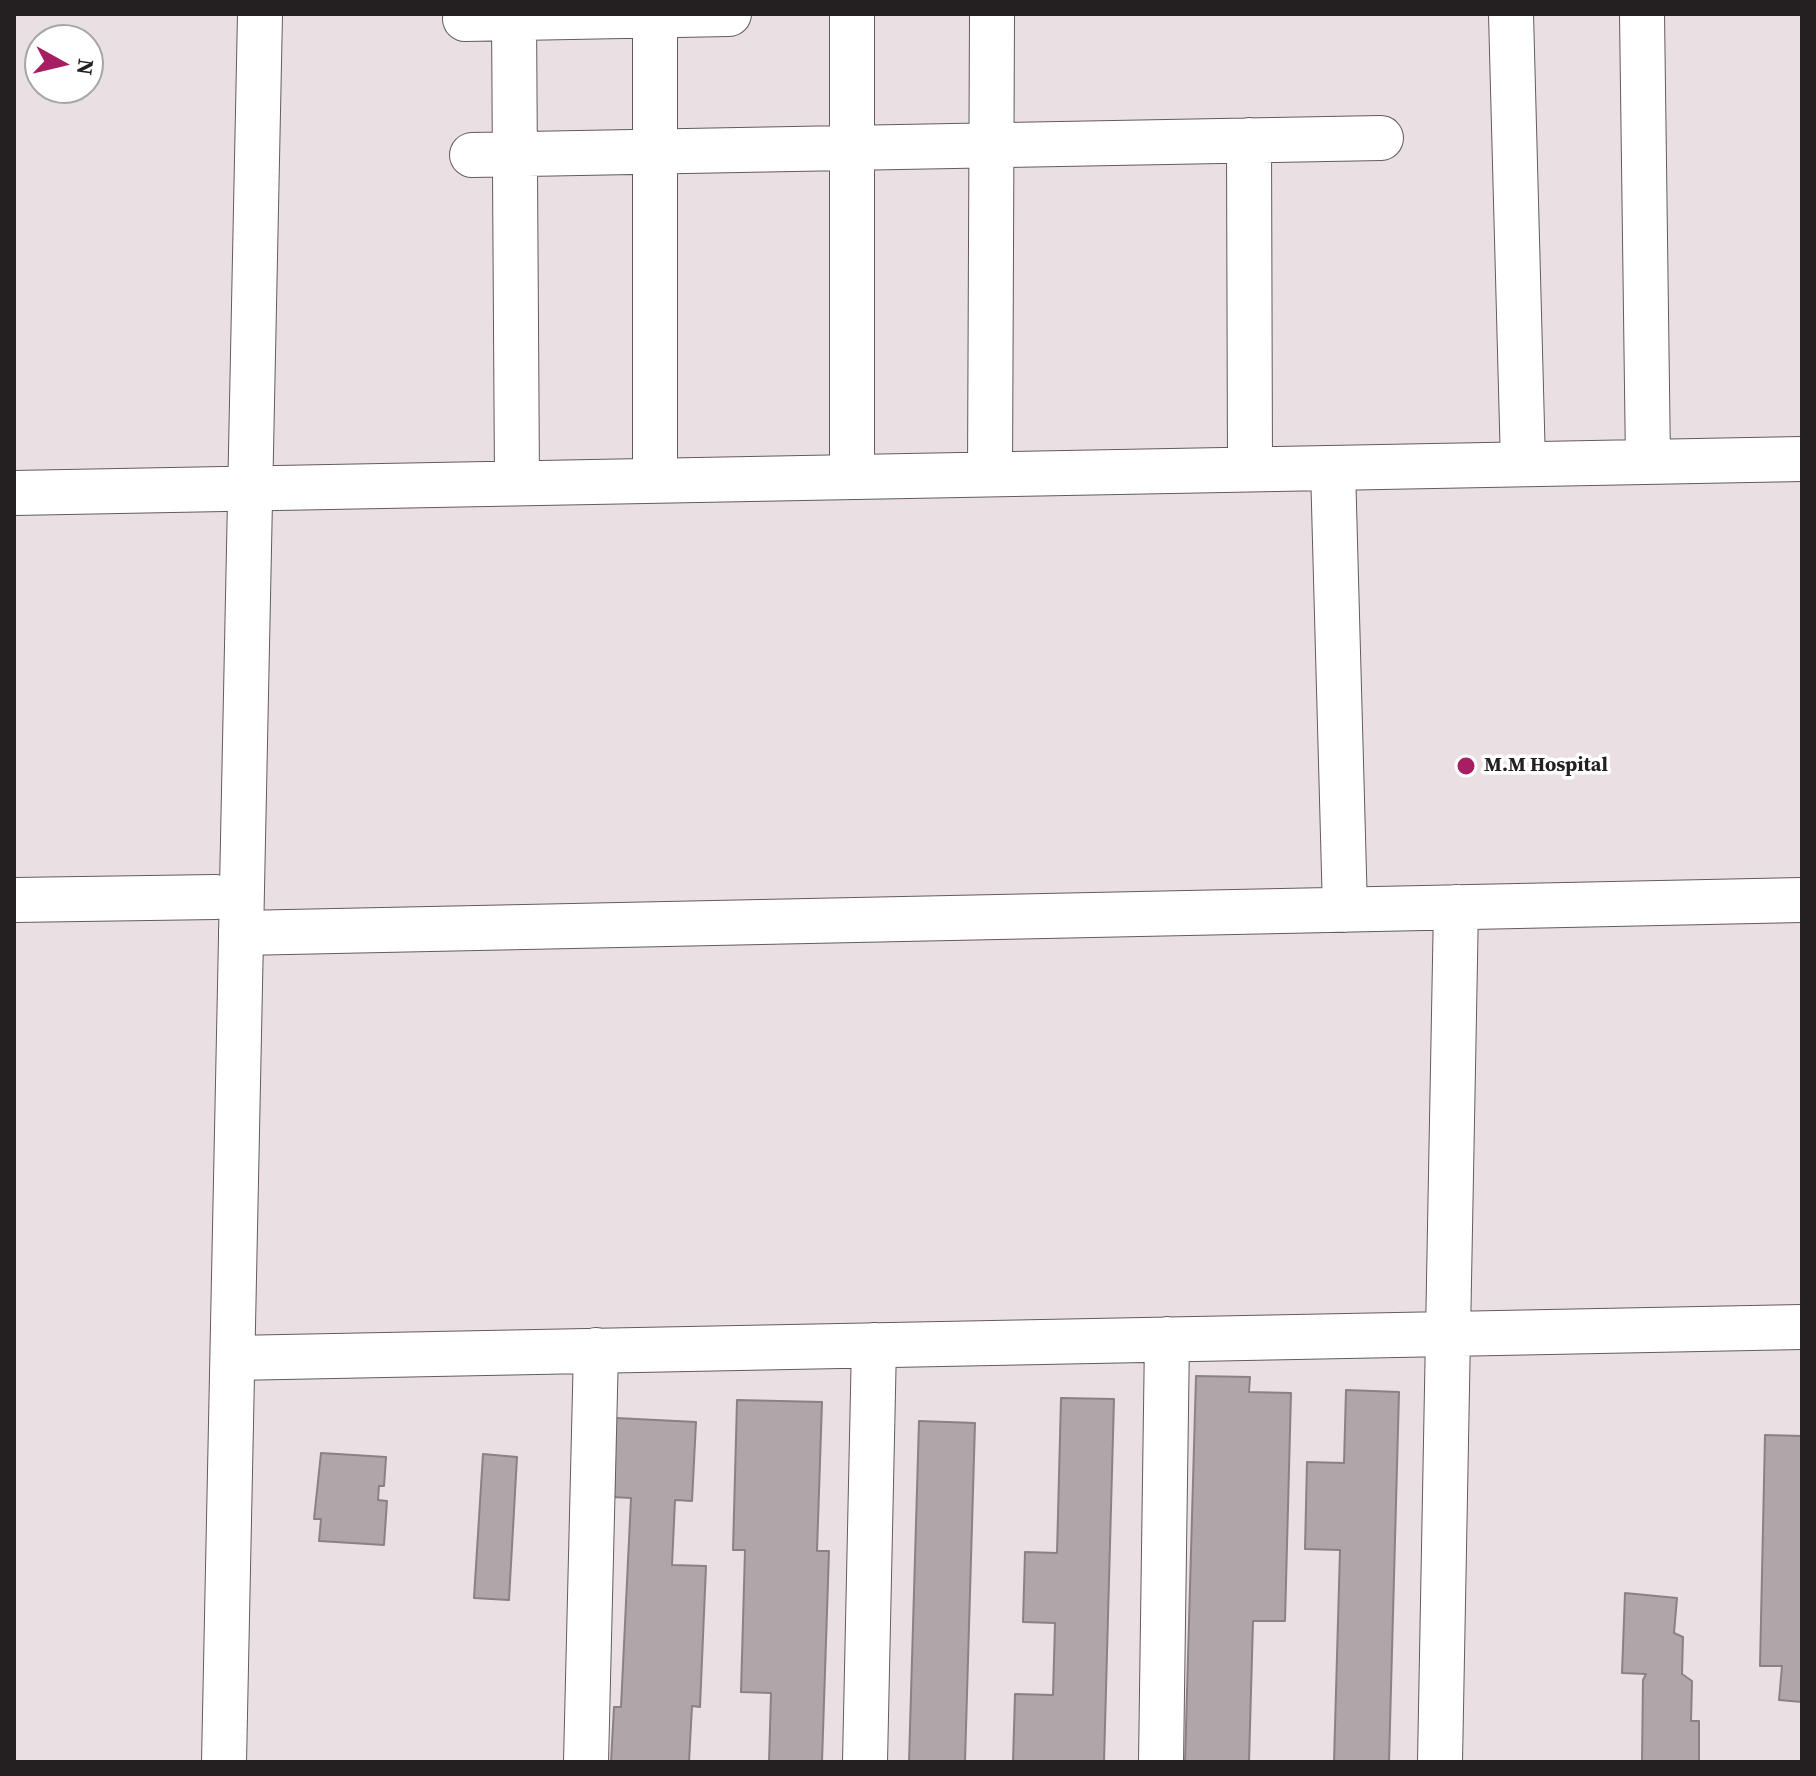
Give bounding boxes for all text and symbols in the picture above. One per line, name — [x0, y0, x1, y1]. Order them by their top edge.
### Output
north arrow — [24, 24, 104, 104]
text: N — [70, 57, 102, 77]
place label: M.M Hospital — [1484, 754, 1608, 778]
marker: M.M Hospital — [1455, 755, 1477, 777]

